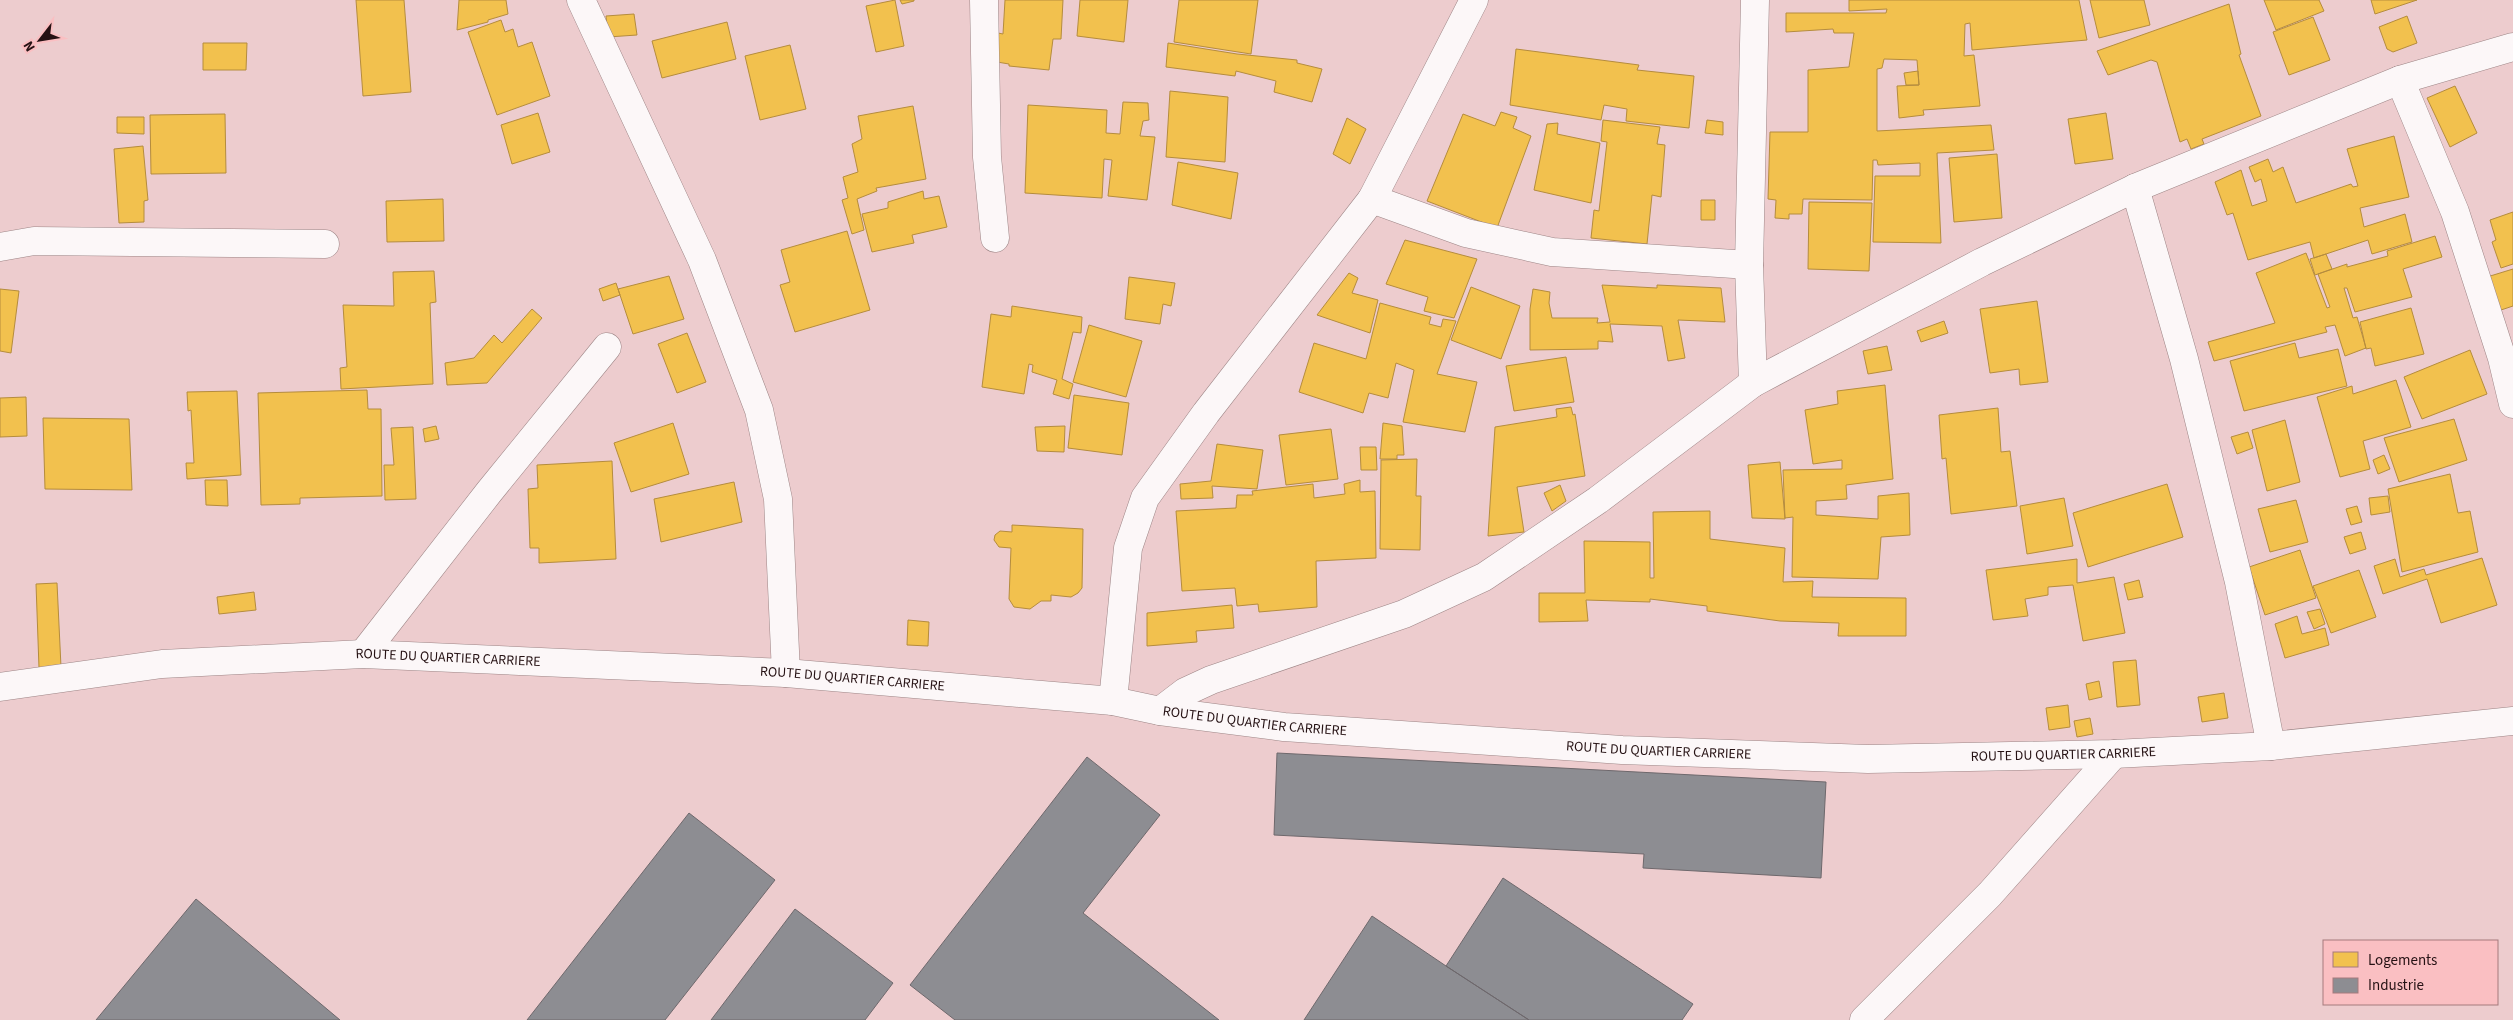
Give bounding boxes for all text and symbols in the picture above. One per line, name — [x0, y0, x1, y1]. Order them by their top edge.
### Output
north arrow — [15, 15, 65, 65]
text: N — [19, 37, 41, 55]
street label: ROUTE DU QUARTIER CARRIERE — [355, 644, 541, 672]
street label: ROUTE DU QUARTIER CARRIERE — [760, 662, 946, 697]
street label: ROUTE DU QUARTIER CARRIERE — [1161, 701, 1348, 741]
street label: ROUTE DU QUARTIER CARRIERE — [1565, 736, 1752, 765]
street label: ROUTE DU QUARTIER CARRIERE — [1971, 742, 2157, 767]
legend — [2323, 940, 2498, 1005]
text: Logements — [2368, 950, 2437, 971]
text: Industrie — [2368, 975, 2424, 996]

